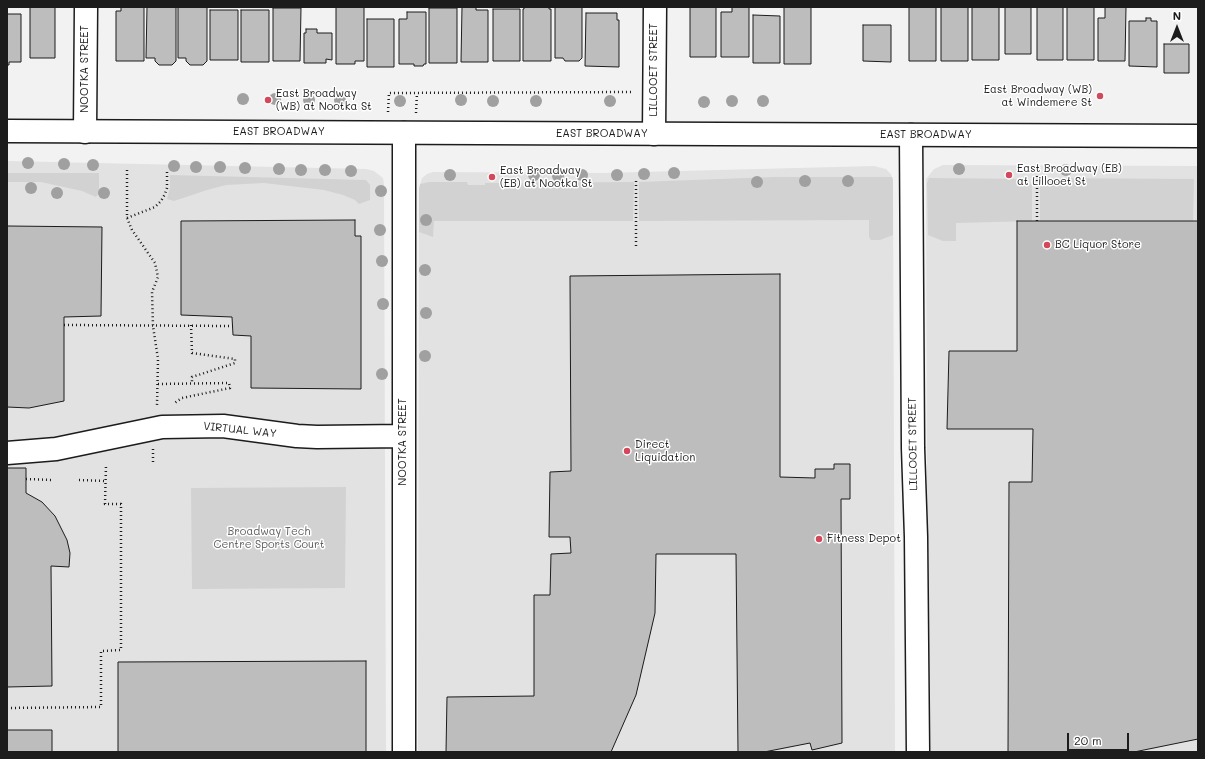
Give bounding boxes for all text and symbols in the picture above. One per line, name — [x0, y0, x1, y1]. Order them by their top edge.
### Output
north arrow — [1157, 8, 1197, 48]
text: N — [1173, 8, 1181, 23]
street label: LILLOOET STREET — [647, 23, 661, 117]
street label: NOOTKA STREET — [78, 25, 92, 113]
place label: East Broadway (WB) at Windemere St — [984, 83, 1092, 109]
place label: East Broadway (WB) at Nootka St — [276, 87, 372, 113]
marker: East Broadway (WB) at Windemere St — [1095, 91, 1105, 101]
marker: East Broadway (WB) at Nootka St — [263, 95, 273, 105]
street label: EAST BROADWAY — [233, 125, 325, 139]
street label: EAST BROADWAY — [556, 127, 648, 141]
street label: EAST BROADWAY — [880, 128, 972, 142]
place label: East Broadway (EB) at Lillooet St — [1017, 162, 1122, 188]
place label: East Broadway (EB) at Nootka St — [500, 164, 593, 190]
marker: East Broadway (EB) at Lillooet St — [1004, 170, 1014, 180]
marker: East Broadway (EB) at Nootka St — [487, 172, 497, 182]
place label: BC Liquor Store — [1055, 238, 1141, 252]
marker: BC Liquor Store — [1042, 240, 1052, 250]
street label: LILLOOET STREET — [906, 397, 920, 491]
street label: NOOTKA STREET — [396, 398, 410, 486]
street label: VIRTUAL WAY — [203, 420, 277, 440]
place label: Direct Liquidation — [635, 438, 695, 464]
marker: Direct Liquidation — [622, 446, 632, 456]
park label: Broadway Tech Centre Sports Court — [214, 525, 324, 551]
place label: Fitness Depot — [827, 532, 901, 546]
marker: Fitness Depot — [814, 534, 824, 544]
scale bar — [1069, 725, 1131, 751]
text: 20 m — [1074, 732, 1102, 748]

